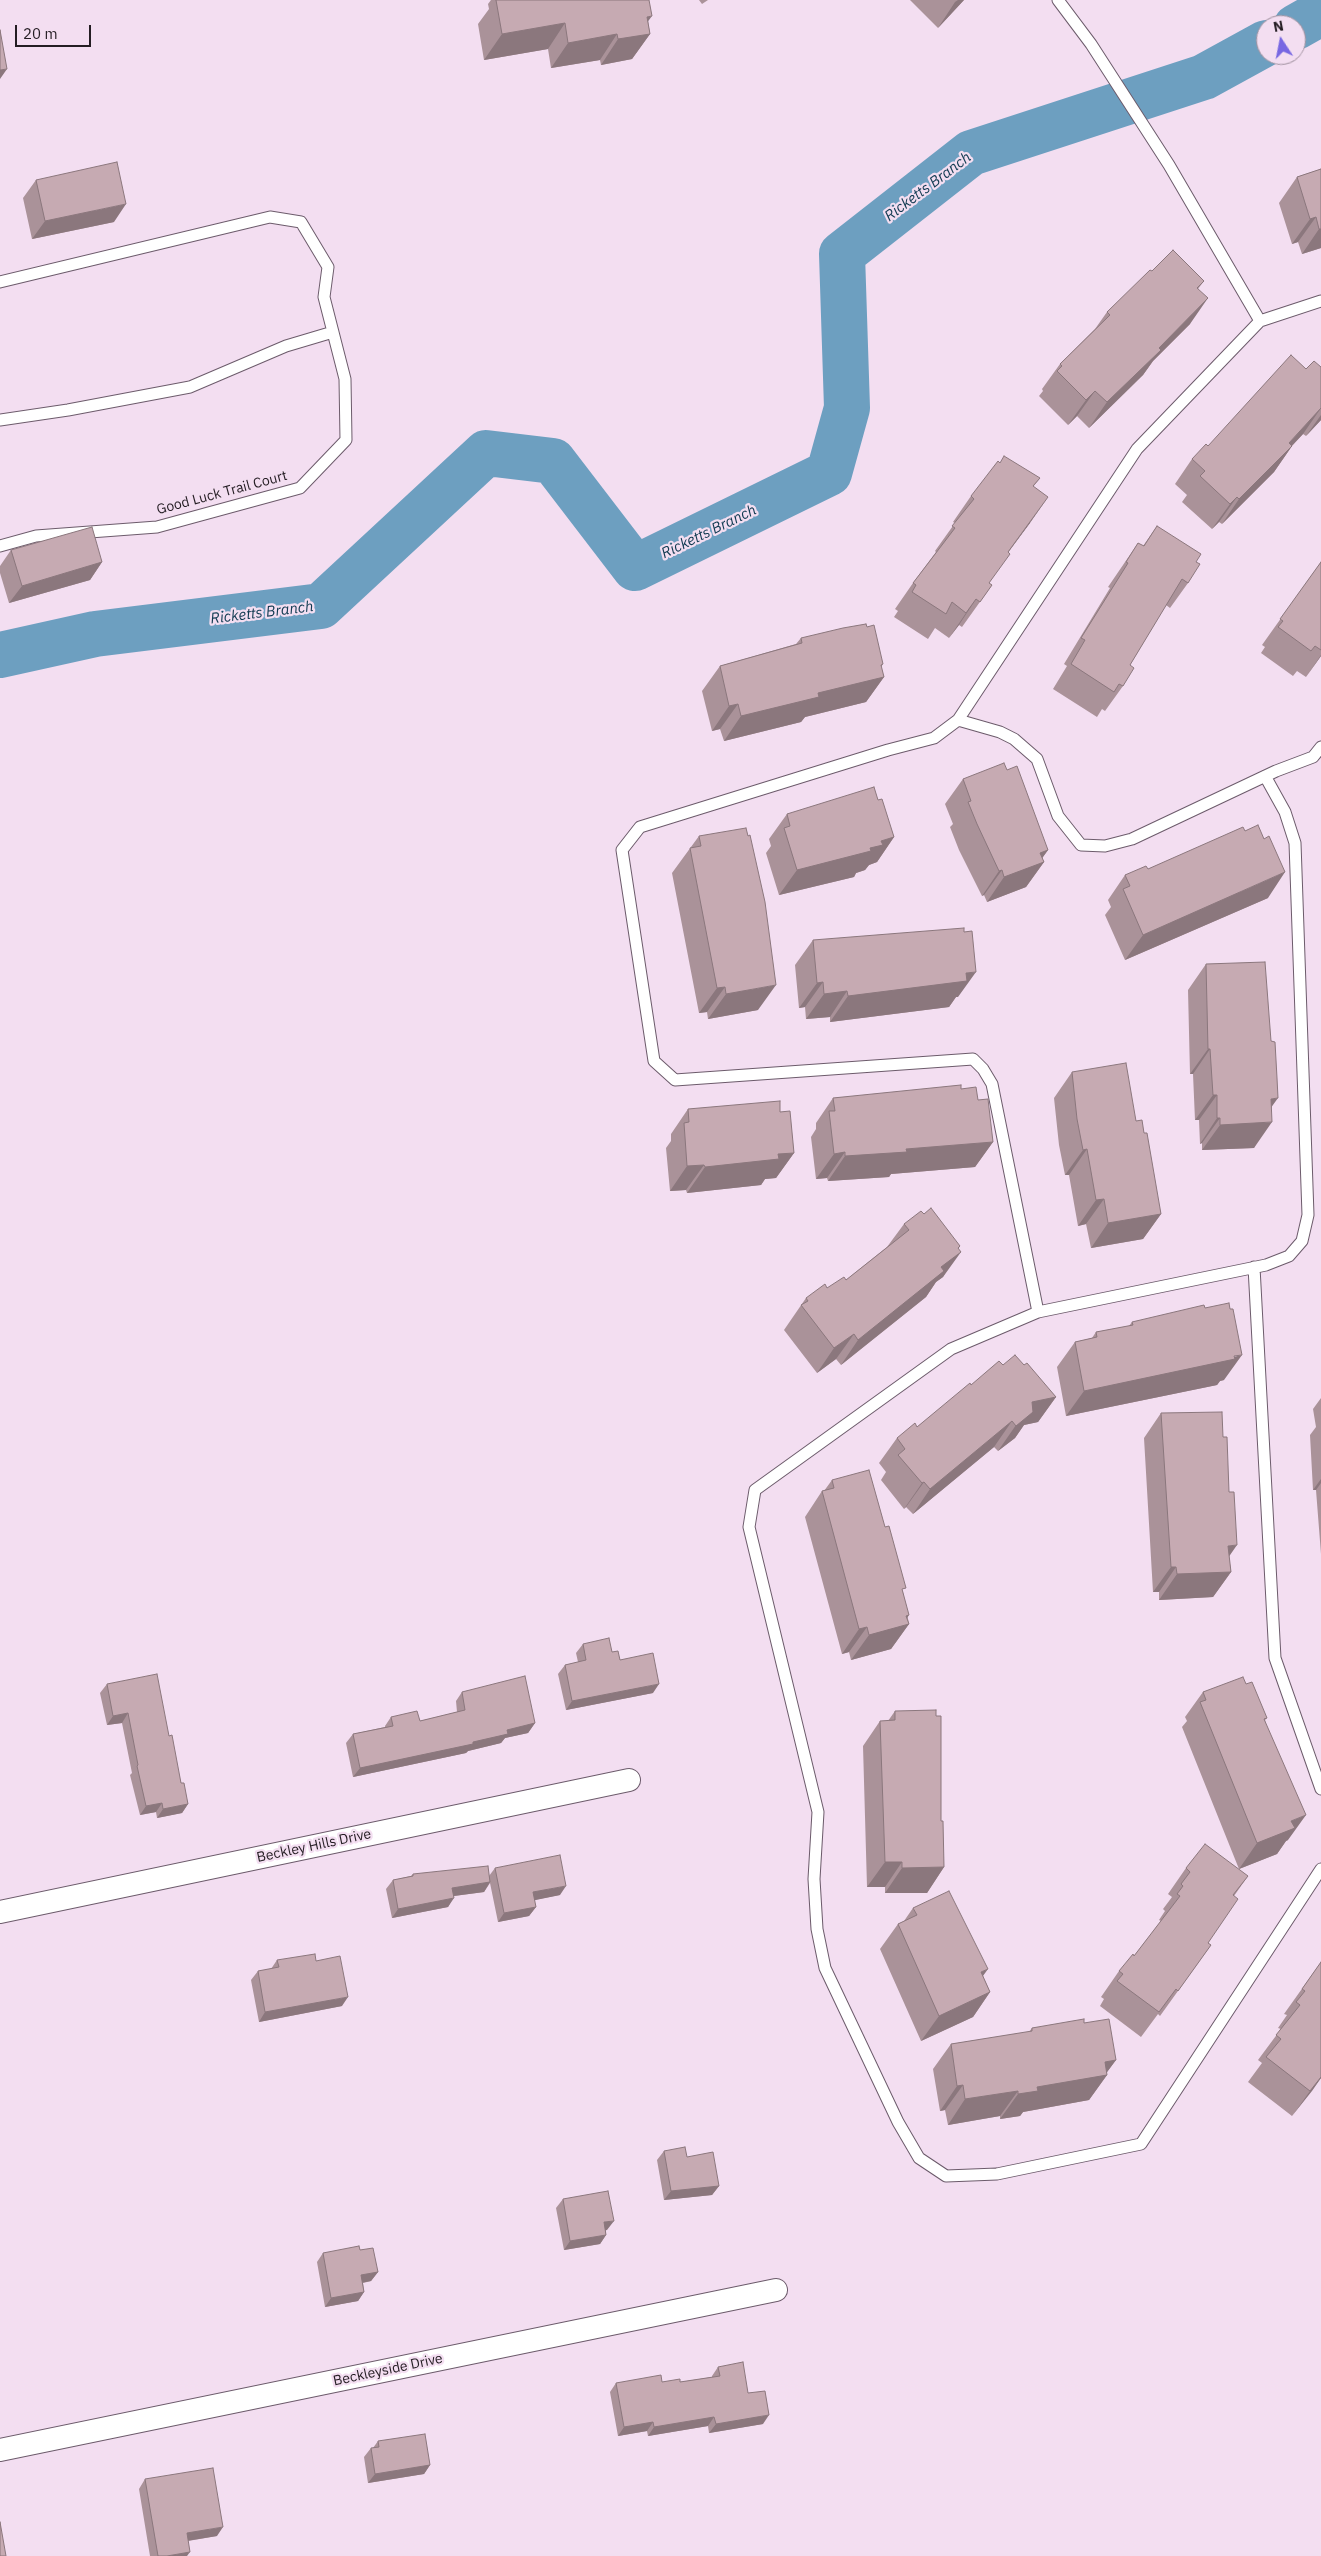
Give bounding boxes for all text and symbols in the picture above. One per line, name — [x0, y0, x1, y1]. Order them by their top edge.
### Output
scale bar — [18, 15, 94, 47]
north arrow — [1256, 15, 1306, 65]
text: N — [1272, 16, 1285, 36]
text: 20 m — [23, 24, 58, 43]
water label: Ricketts Branch — [881, 149, 975, 225]
street label: Good Luck Trail Court — [155, 467, 289, 519]
water label: Ricketts Branch — [658, 501, 760, 563]
water label: Ricketts Branch — [209, 598, 315, 628]
street label: Beckley Hills Drive — [255, 1826, 373, 1866]
street label: Beckleyside Drive — [332, 2350, 444, 2390]

